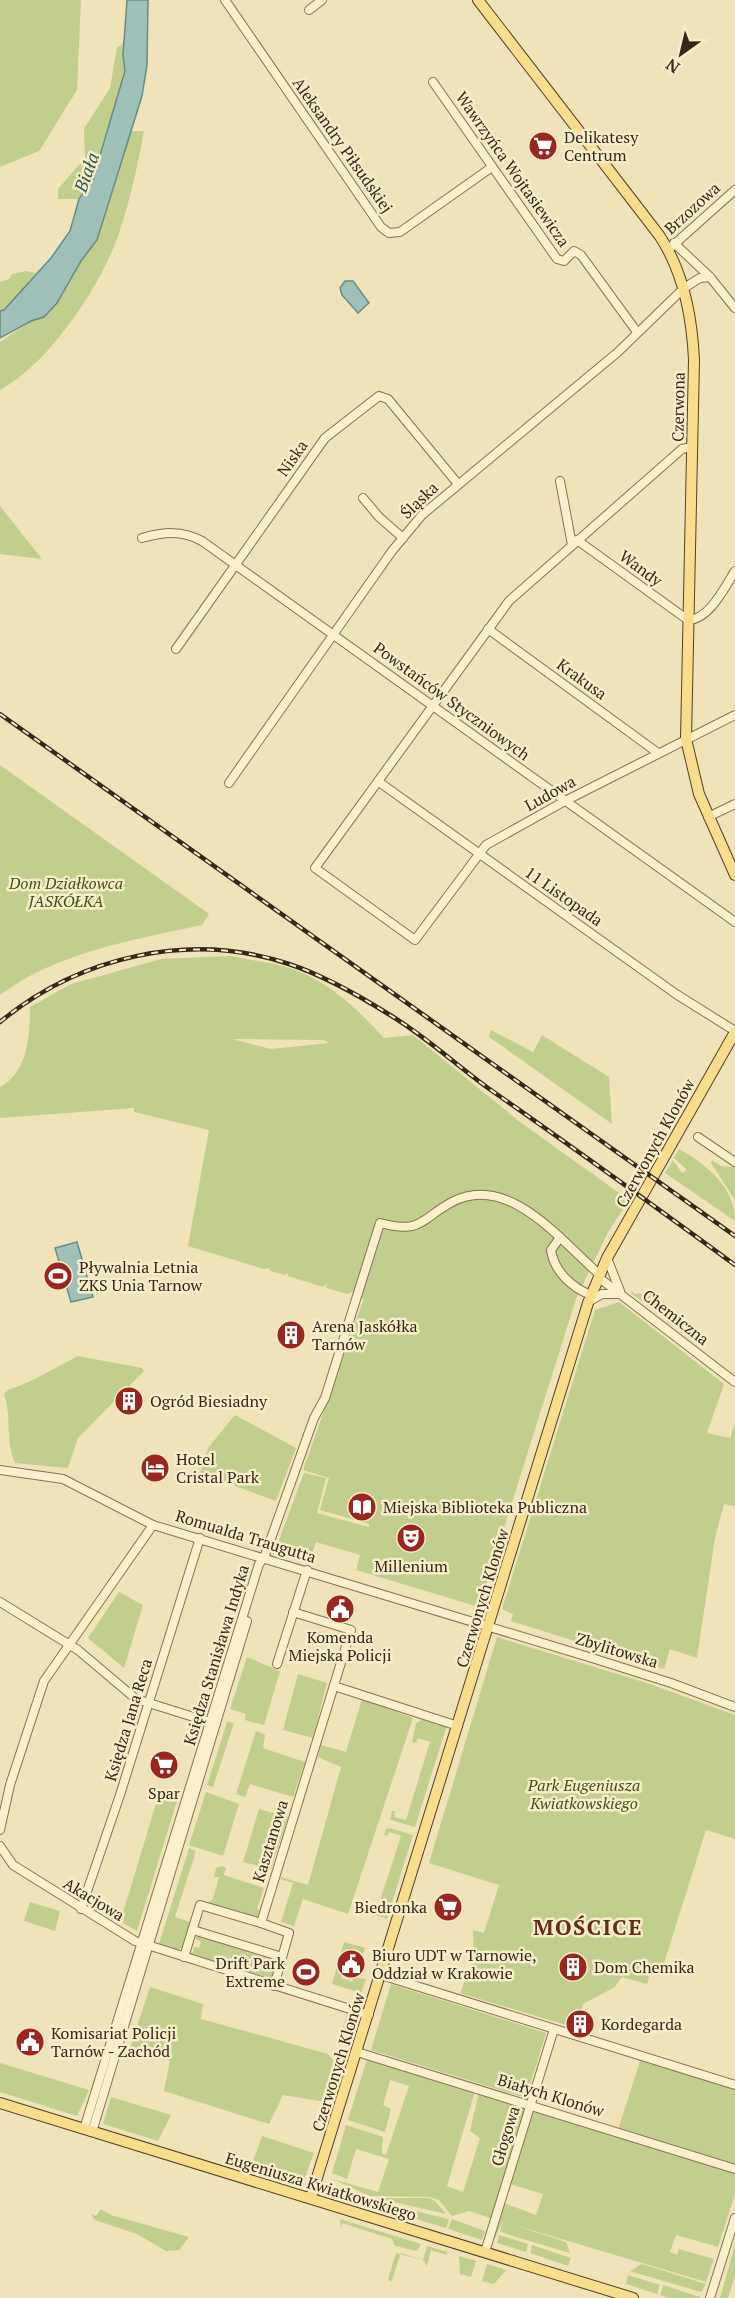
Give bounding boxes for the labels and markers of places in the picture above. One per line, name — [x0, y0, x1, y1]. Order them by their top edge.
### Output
place label: Delikatesy Centrum — [564, 126, 639, 166]
supermarket icon: Delikatesy Centrum — [527, 130, 559, 162]
place label: Pływalnia Letnia ZKS Unia Tarnow — [79, 1256, 202, 1296]
sports icon: Pływalnia Letnia ZKS Unia Tarnow — [42, 1260, 74, 1292]
place label: Arena Jaskółka Tarnów — [312, 1315, 418, 1355]
building icon: Arena Jaskółka Tarnów — [275, 1319, 307, 1351]
building icon: Ogród Biesiadny — [113, 1385, 145, 1417]
place label: Ogród Biesiadny — [150, 1390, 268, 1412]
place label: Hotel Cristal Park — [176, 1448, 260, 1488]
hotel icon: Hotel Cristal Park — [139, 1452, 171, 1484]
library icon: Miejska Biblioteka Publiczna — [346, 1491, 378, 1523]
place label: Miejska Biblioteka Publiczna — [383, 1496, 587, 1518]
theatre icon: Millenium — [395, 1522, 427, 1554]
place label: Millenium — [374, 1555, 448, 1577]
public building icon: Komenda Miejska Policji — [324, 1593, 356, 1625]
place label: Komenda Miejska Policji — [289, 1626, 392, 1666]
supermarket icon: Spar — [148, 1749, 180, 1781]
place label: Spar — [148, 1782, 181, 1804]
supermarket icon: Biedronka — [432, 1891, 464, 1923]
place label: Biedronka — [355, 1896, 427, 1918]
place label: Biuro UDT w Tarnowie, Oddział w Krakowie — [372, 1944, 537, 1984]
public building icon: Biuro UDT w Tarnowie, Oddział w Krakowie — [335, 1948, 367, 1980]
building icon: Dom Chemika — [557, 1951, 589, 1983]
place label: Drift Park Extreme — [216, 1952, 286, 1992]
sports icon: Drift Park Extreme — [290, 1956, 322, 1988]
place label: Dom Chemika — [594, 1956, 695, 1978]
building icon: Kordegarda — [564, 2008, 596, 2040]
place label: Kordegarda — [601, 2013, 682, 2035]
place label: Komisariat Policji Tarnów - Zachód — [51, 2022, 177, 2062]
public building icon: Komisariat Policji Tarnów - Zachód — [14, 2026, 46, 2058]

